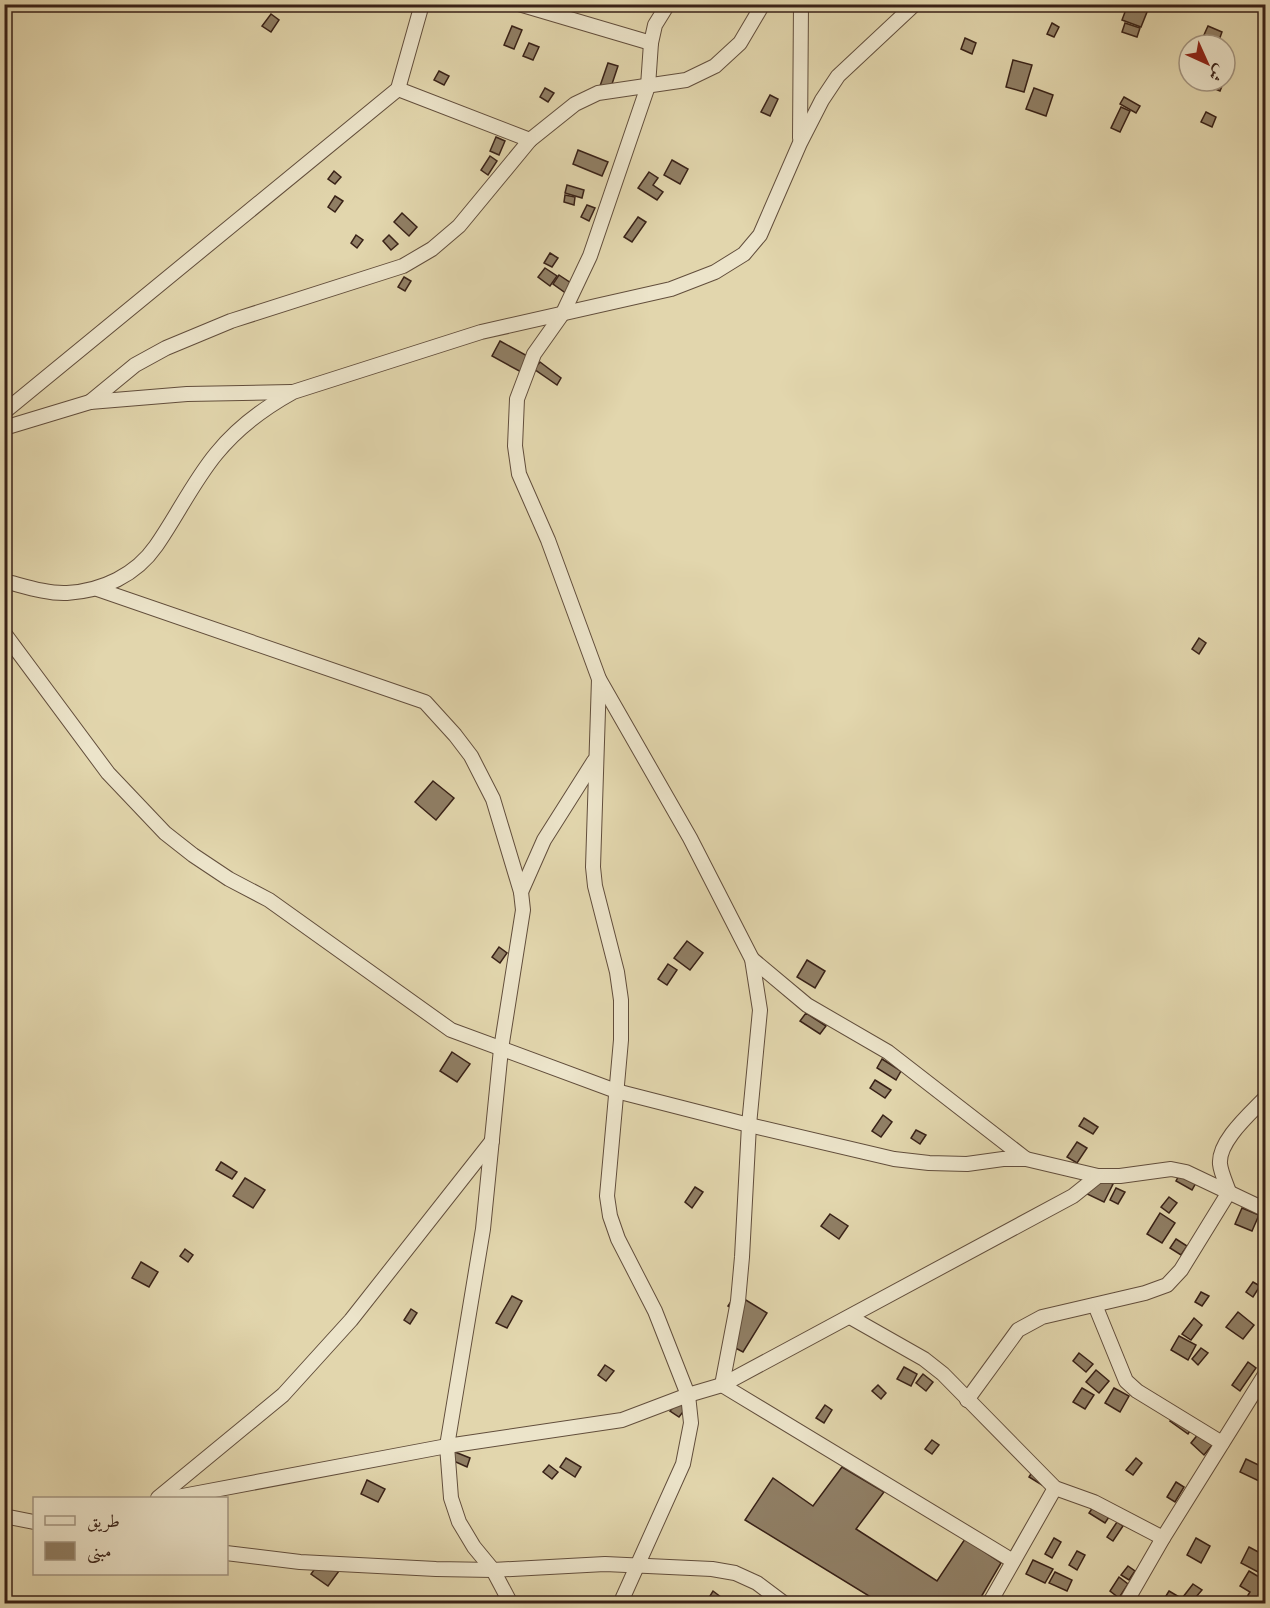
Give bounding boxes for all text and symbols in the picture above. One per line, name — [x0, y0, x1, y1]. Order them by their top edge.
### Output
north arrow — [1177, 33, 1237, 93]
text: ش — [1205, 61, 1230, 86]
legend — [33, 1497, 228, 1575]
text: طريق — [87, 1511, 120, 1533]
text: مبنى — [87, 1541, 112, 1564]

